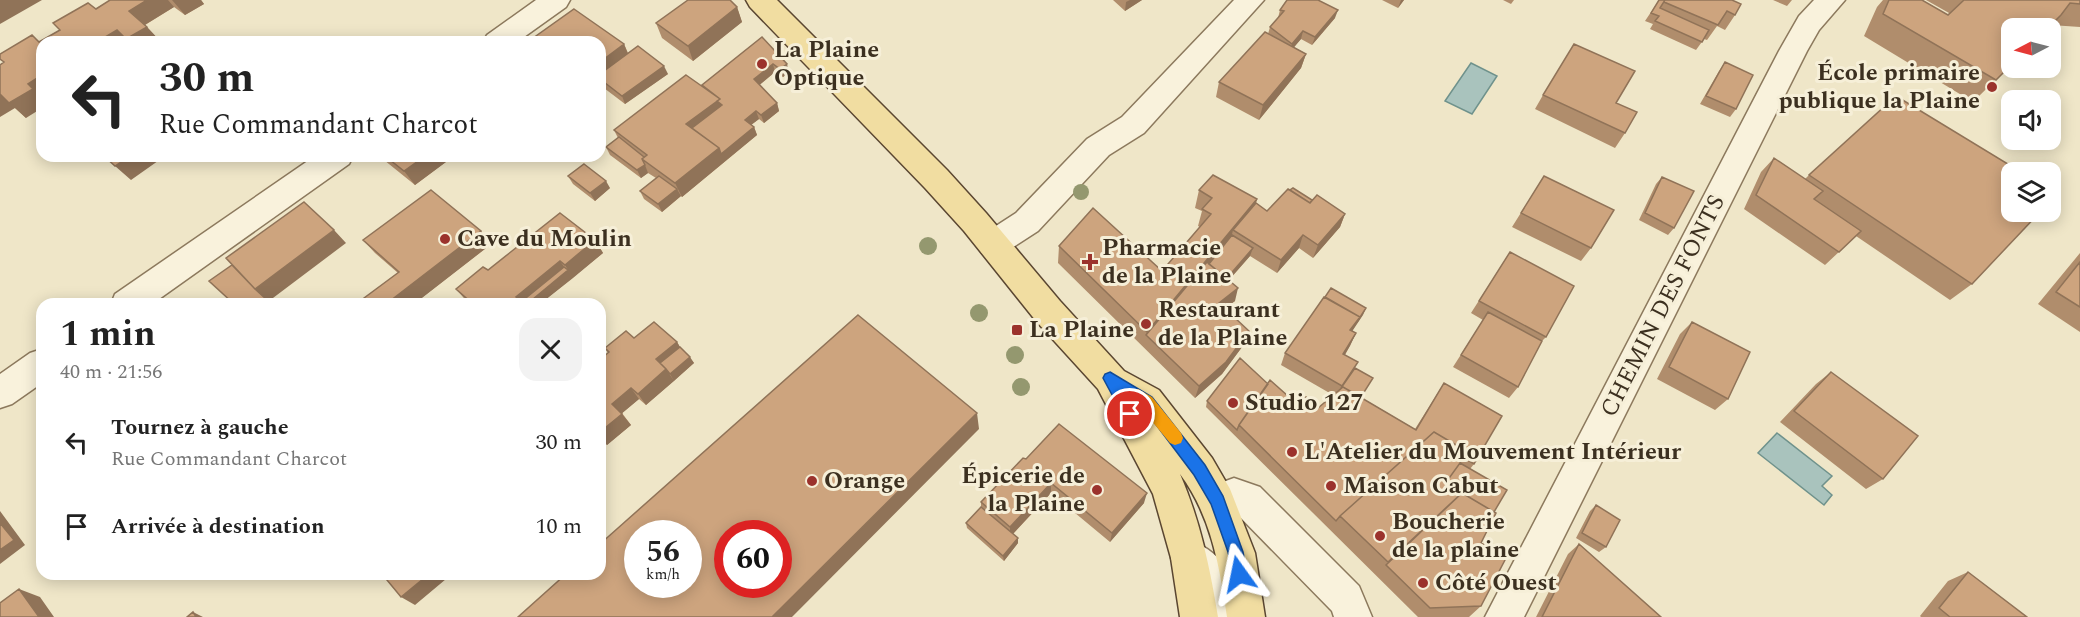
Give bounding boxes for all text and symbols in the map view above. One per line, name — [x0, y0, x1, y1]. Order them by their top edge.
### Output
north arrow — [2001, 18, 2061, 78]
map controls — [2001, 18, 2061, 222]
place label: La Plaine Optique — [774, 32, 879, 96]
text: 30 m — [159, 47, 254, 110]
place label: École primaire publique la Plaine — [1778, 55, 1980, 119]
marker: La Plaine Optique — [755, 57, 769, 71]
icon: left — [60, 60, 138, 138]
marker: École primaire publique la Plaine — [1985, 80, 1999, 94]
button: sound — [2001, 90, 2061, 150]
text: Rue Commandant Charcot — [159, 104, 478, 146]
button: layers — [2001, 162, 2061, 222]
street label: CHEMIN DES FONTS — [1591, 189, 1735, 423]
place label: Cave du Moulin — [457, 221, 632, 257]
place label: Pharmacie de la Plaine — [1102, 230, 1231, 294]
marker: Cave du Moulin — [438, 232, 452, 246]
marker: Pharmacie de la Plaine — [1083, 255, 1097, 269]
place label: Restaurant de la Plaine — [1158, 292, 1287, 356]
text: 1 min — [60, 307, 156, 362]
place label: La Plaine — [1029, 312, 1134, 348]
marker: Restaurant de la Plaine — [1139, 317, 1153, 331]
button: close — [519, 318, 582, 381]
marker: La Plaine — [1010, 323, 1024, 337]
text: 40 m · 21:56 — [60, 357, 162, 387]
place label: Studio 127 — [1245, 385, 1364, 421]
pin — [1104, 388, 1155, 439]
marker: Studio 127 — [1226, 396, 1240, 410]
icon: arrive — [1113, 397, 1146, 430]
text: Tournez à gauche — [111, 411, 289, 444]
icon: left — [60, 426, 93, 459]
text: 30 m — [536, 426, 582, 459]
place label: L'Atelier du Mouvement Intérieur — [1304, 434, 1682, 470]
text: Rue Commandant Charcot — [111, 444, 347, 474]
marker: L'Atelier du Mouvement Intérieur — [1285, 445, 1299, 459]
place label: Épicerie de la Plaine — [961, 458, 1085, 522]
place label: Orange — [824, 463, 905, 499]
place label: Maison Cabut — [1343, 468, 1498, 504]
marker: Orange — [805, 474, 819, 488]
marker: Maison Cabut — [1324, 479, 1338, 493]
marker: Épicerie de la Plaine — [1090, 483, 1104, 497]
place label: Boucherie de la plaine — [1392, 504, 1519, 568]
icon: arrive — [60, 510, 93, 543]
text: Arrivée à destination — [111, 510, 325, 543]
text: 10 m — [536, 510, 582, 543]
speed limit sign: 60 — [714, 520, 792, 598]
text: 56 — [646, 529, 680, 575]
marker: Boucherie de la plaine — [1373, 529, 1387, 543]
position arrow — [1207, 542, 1271, 606]
text: km/h — [646, 563, 680, 586]
place label: Côté Ouest — [1435, 565, 1557, 601]
marker: Côté Ouest — [1416, 576, 1430, 590]

